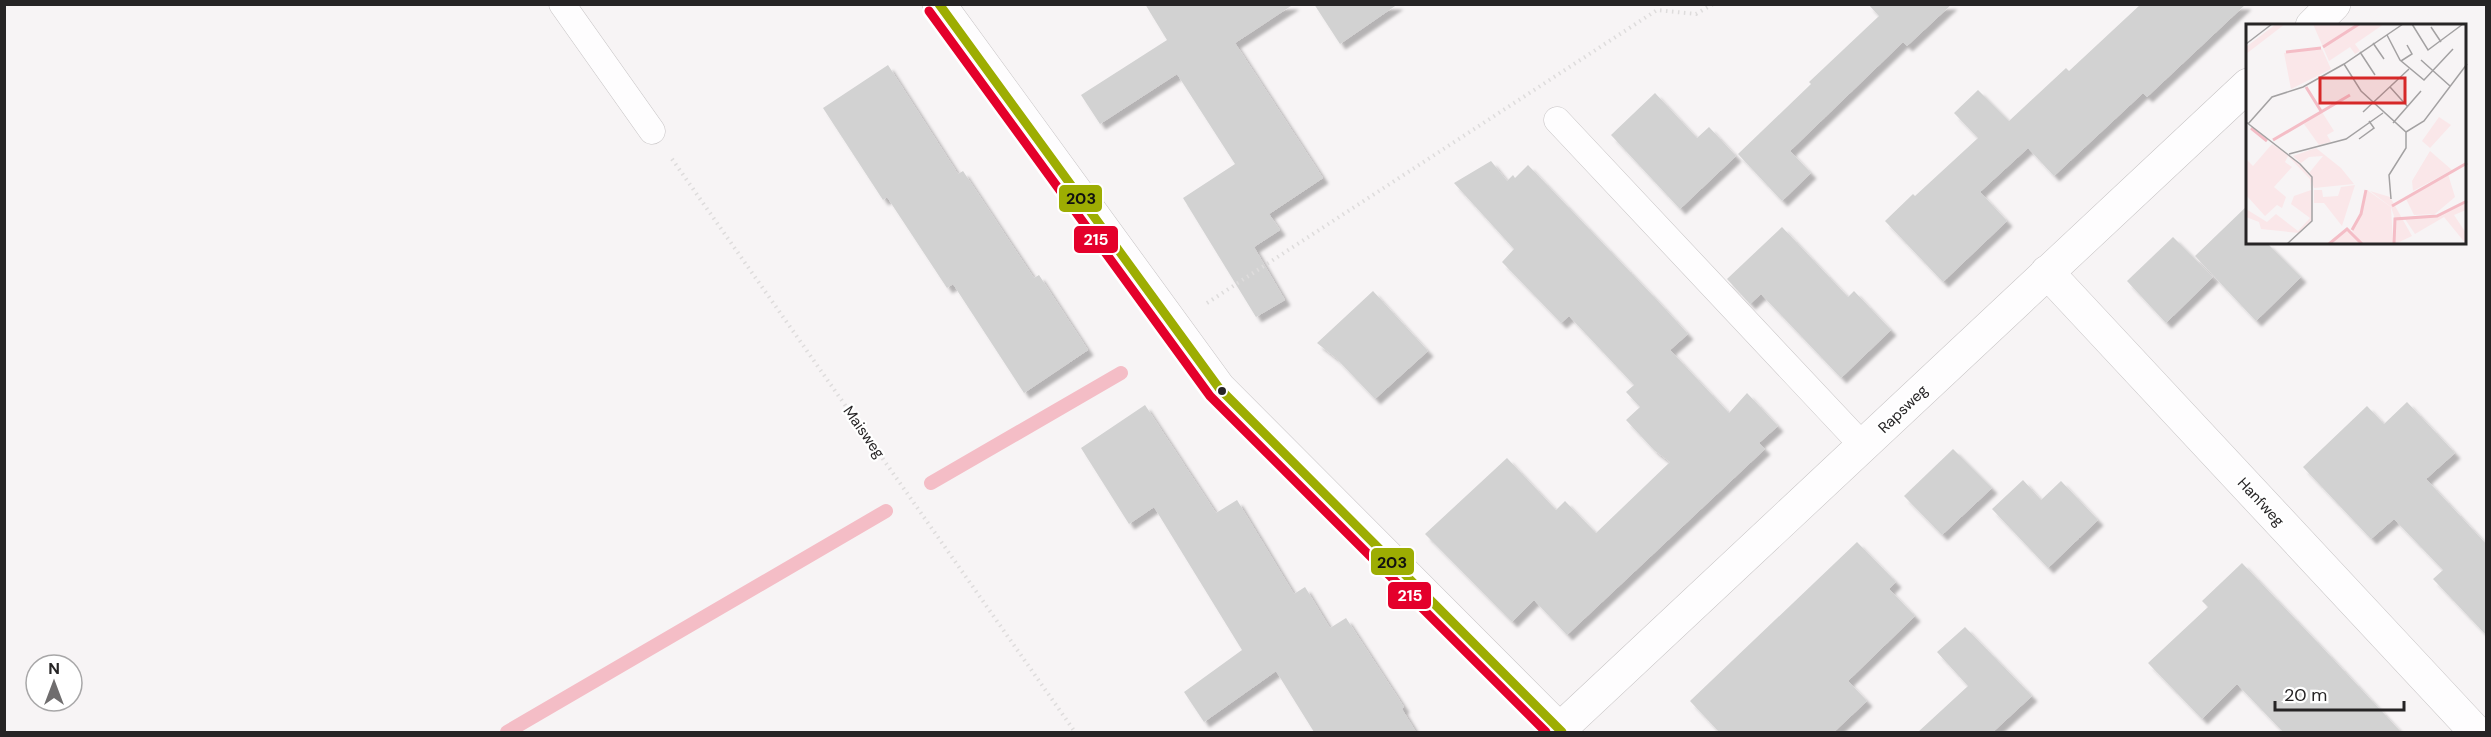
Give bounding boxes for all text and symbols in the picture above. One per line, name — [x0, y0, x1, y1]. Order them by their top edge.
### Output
inset map — [2246, 24, 2467, 244]
line badge: 203 — [1058, 184, 1103, 213]
text: 203 — [1066, 188, 1096, 209]
line badge: 215 — [1073, 225, 1119, 254]
text: 215 — [1083, 229, 1109, 250]
street label: Rapsweg — [1874, 380, 1932, 438]
unlabelled marker — [1216, 385, 1228, 397]
street label: Maisweg — [839, 402, 889, 462]
street label: Hanfweg — [2233, 473, 2289, 531]
line badge: 203 — [1370, 547, 1415, 576]
text: 203 — [1377, 552, 1407, 573]
line badge: 215 — [1387, 581, 1432, 610]
text: 215 — [1397, 585, 1423, 606]
north arrow — [24, 653, 84, 713]
text: N — [48, 658, 60, 679]
scale bar — [2275, 674, 2404, 712]
text: 20 m — [2284, 683, 2327, 707]

